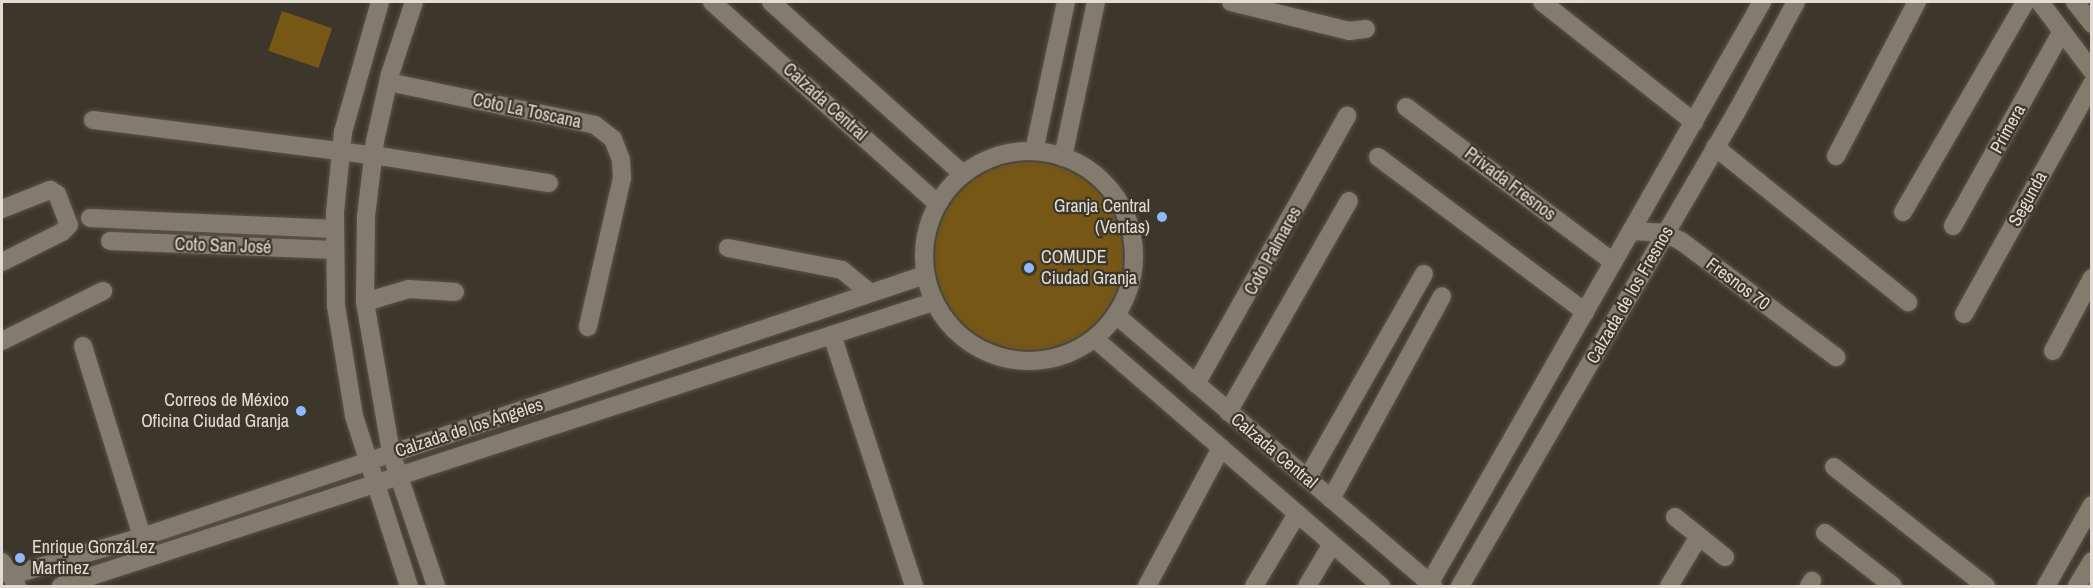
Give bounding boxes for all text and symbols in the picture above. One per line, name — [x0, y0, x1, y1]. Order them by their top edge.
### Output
street label: Calzada Central — [778, 59, 872, 145]
street label: Coto La Toscana — [471, 89, 583, 133]
street label: Primera — [1986, 101, 2030, 157]
street label: Privada Fresnos — [1460, 143, 1560, 225]
street label: Segunda — [2004, 168, 2052, 230]
place label: Granja Central (Ventas) — [1054, 196, 1150, 238]
street label: Coto Palmares — [1240, 203, 1306, 299]
marker: Granja Central (Ventas) — [1155, 210, 1169, 224]
street label: Calzada de los Fresnos — [1582, 222, 1678, 368]
street label: Coto San José — [174, 234, 272, 258]
place label: COMUDE Ciudad Granja — [1041, 247, 1137, 290]
street label: Fresnos 70 — [1702, 253, 1774, 315]
marker: COMUDE Ciudad Granja — [1022, 261, 1036, 275]
place label: Correos de México Oficina Ciudad Granja — [141, 390, 289, 432]
street label: Calzada de los Ángeles — [392, 394, 546, 462]
marker: Correos de México Oficina Ciudad Granja — [294, 404, 308, 418]
street label: Calzada Central — [1227, 409, 1321, 493]
place label: Enrique GonzáLez Martinez — [32, 537, 155, 580]
marker: Enrique GonzáLez Martinez — [13, 551, 27, 565]

